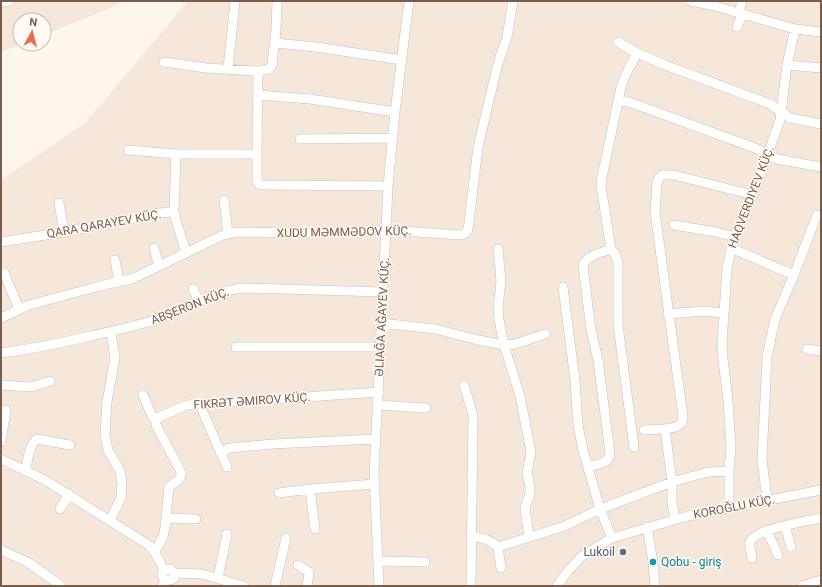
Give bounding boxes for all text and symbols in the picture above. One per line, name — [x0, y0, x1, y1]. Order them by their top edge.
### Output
north arrow — [12, 12, 52, 52]
text: N — [29, 16, 38, 30]
street label: HAQVERDIYEV KÜÇ. — [724, 144, 777, 250]
street label: QARA QARAYEV KÜÇ. — [46, 206, 162, 241]
street label: XUDU MƏMMƏDOV KÜÇ. — [276, 223, 412, 240]
street label: ƏLIAĞA AĞAYEV KÜÇ. — [371, 257, 392, 377]
street label: ABŞERON KÜÇ. — [149, 284, 231, 327]
street label: FIKRƏT ƏMIROV KÜÇ. — [193, 389, 311, 412]
street label: KOROĞLU KÜÇ. — [692, 491, 776, 522]
place label: Lukoil — [583, 545, 615, 559]
marker: Lukoil — [618, 547, 628, 557]
place label: Qobu - giriş — [661, 555, 722, 569]
marker: Qobu - giriş — [648, 557, 658, 567]

